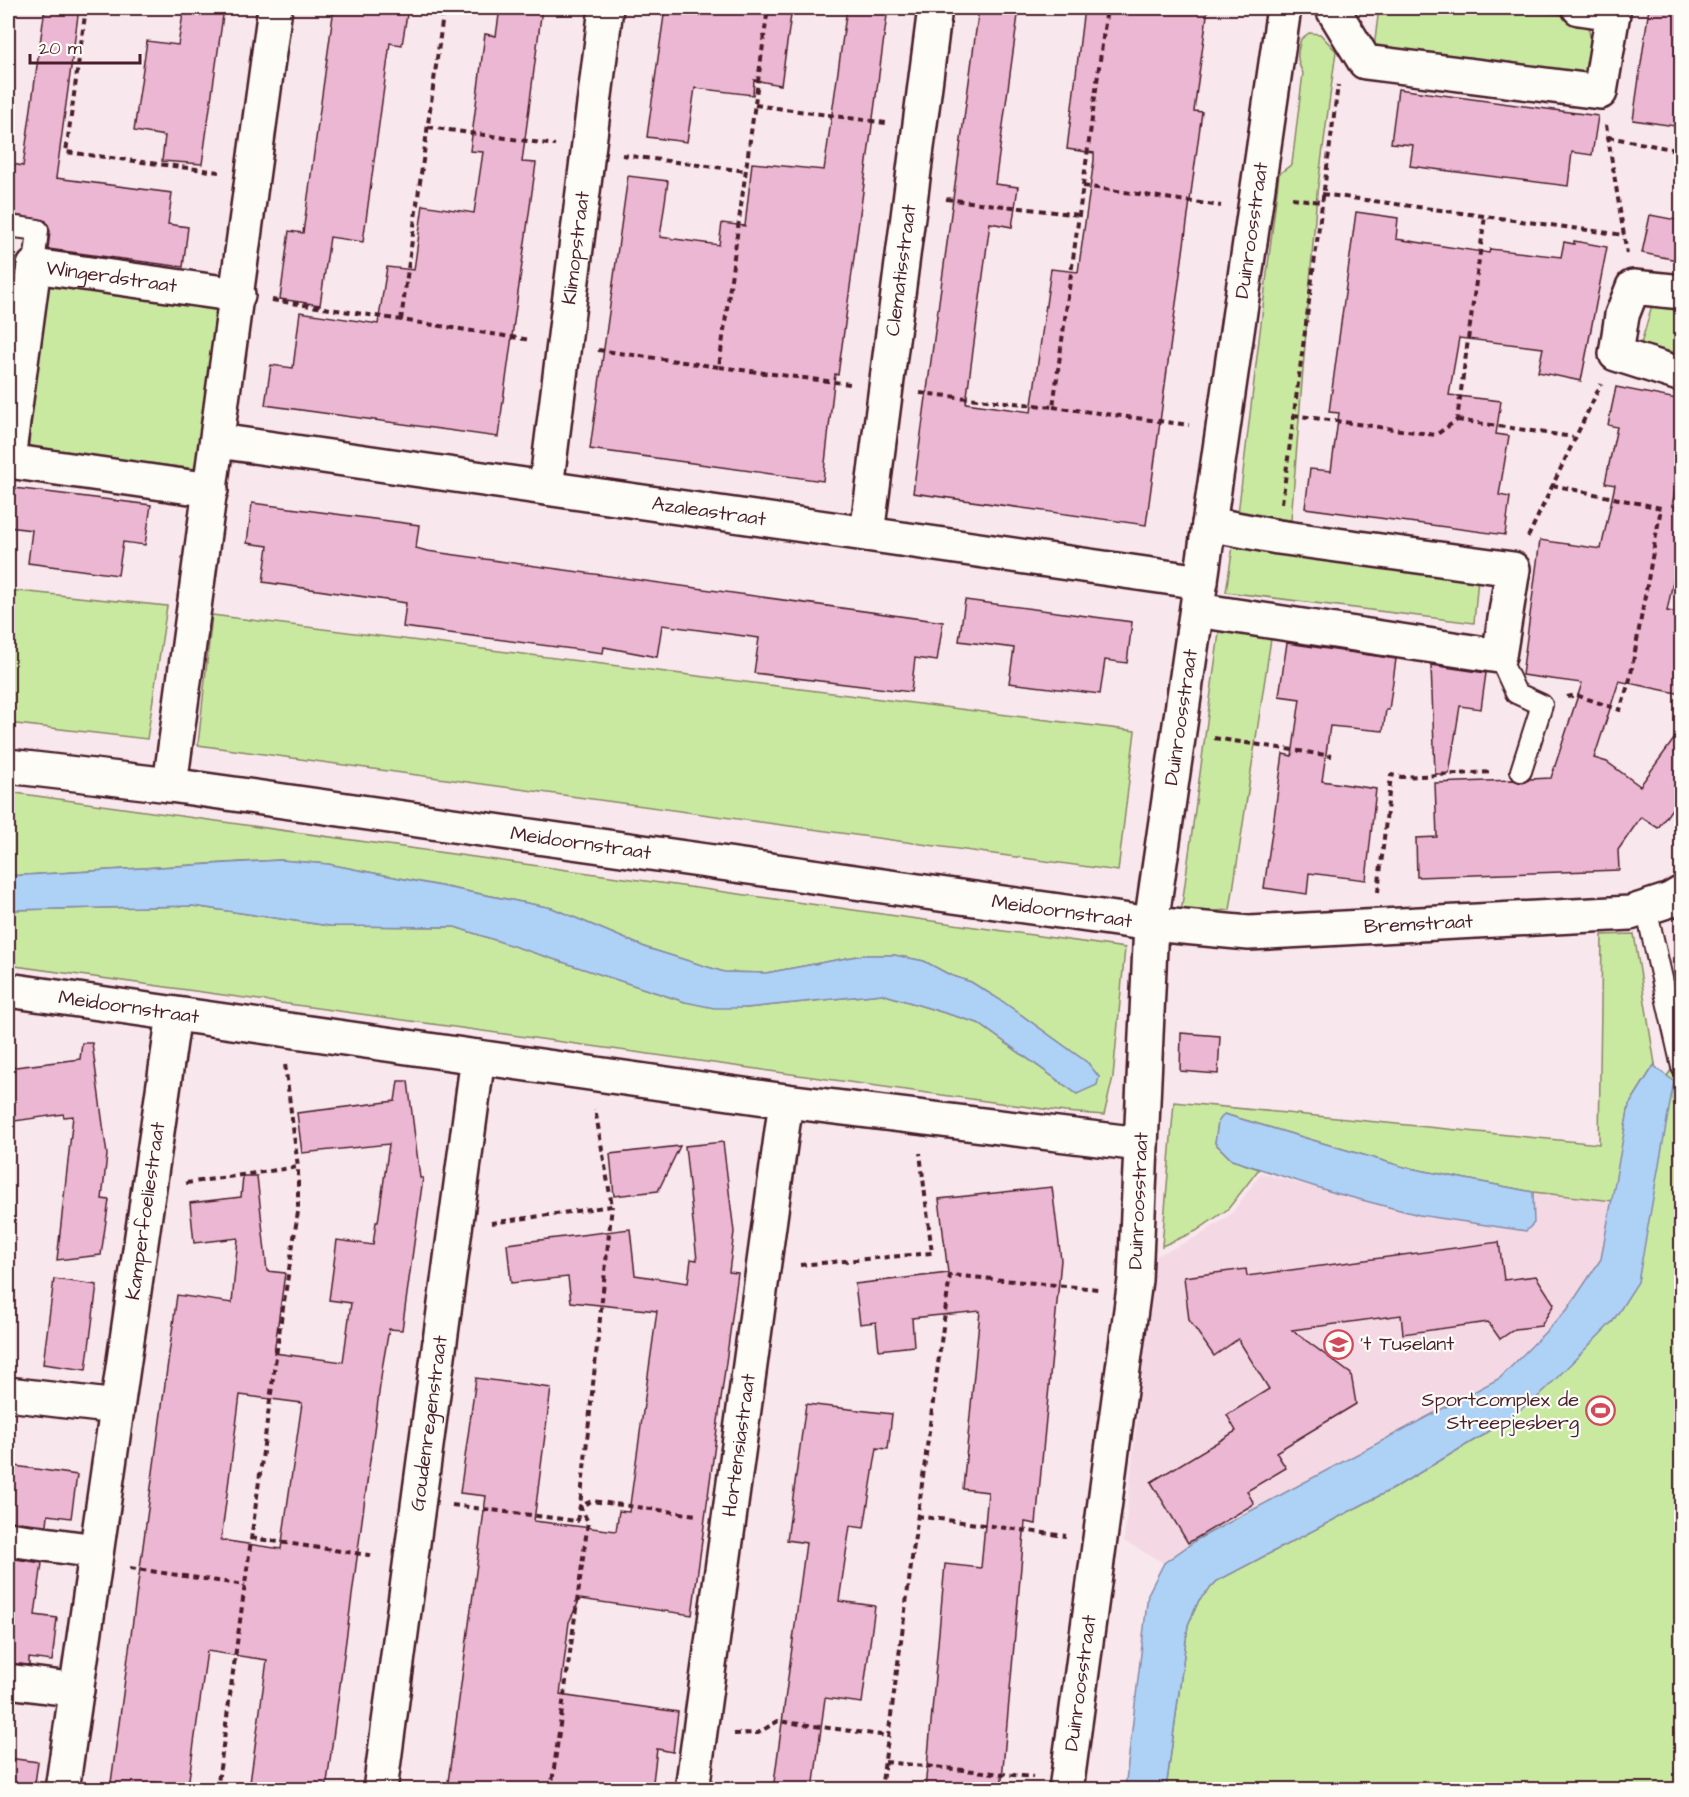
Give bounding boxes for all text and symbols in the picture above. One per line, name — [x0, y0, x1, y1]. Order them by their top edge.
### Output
scale bar — [30, 27, 140, 65]
text: 20 m — [39, 36, 82, 61]
street label: Duinroosstraat — [1228, 160, 1275, 300]
street label: Klimopstraat — [555, 190, 597, 306]
street label: Clematisstraat — [879, 203, 923, 338]
street label: Wingerdstraat — [44, 254, 179, 300]
street label: Azaleastraat — [650, 489, 768, 533]
street label: Duinroosstraat — [1157, 647, 1205, 787]
street label: Meidoornstraat — [509, 819, 653, 867]
street label: Meidoornstraat — [990, 888, 1134, 935]
street label: Bremstraat — [1363, 907, 1474, 941]
street label: Meidoornstraat — [57, 983, 201, 1031]
street label: Kamperfoeliestraat — [119, 1120, 172, 1302]
street label: Duinroosstraat — [1121, 1131, 1156, 1270]
school or university icon: 't Tuselant — [1323, 1328, 1355, 1360]
place label: 't Tuselant — [1360, 1330, 1454, 1358]
street label: Goudenregenstraat — [403, 1334, 455, 1513]
street label: Hortensiastraat — [715, 1372, 763, 1519]
place label: Sportcomplex de Streepjesberg — [1422, 1386, 1579, 1438]
sports icon: Sportcomplex de Streepjesberg — [1584, 1395, 1616, 1427]
street label: Duinroosstraat — [1057, 1613, 1104, 1753]

